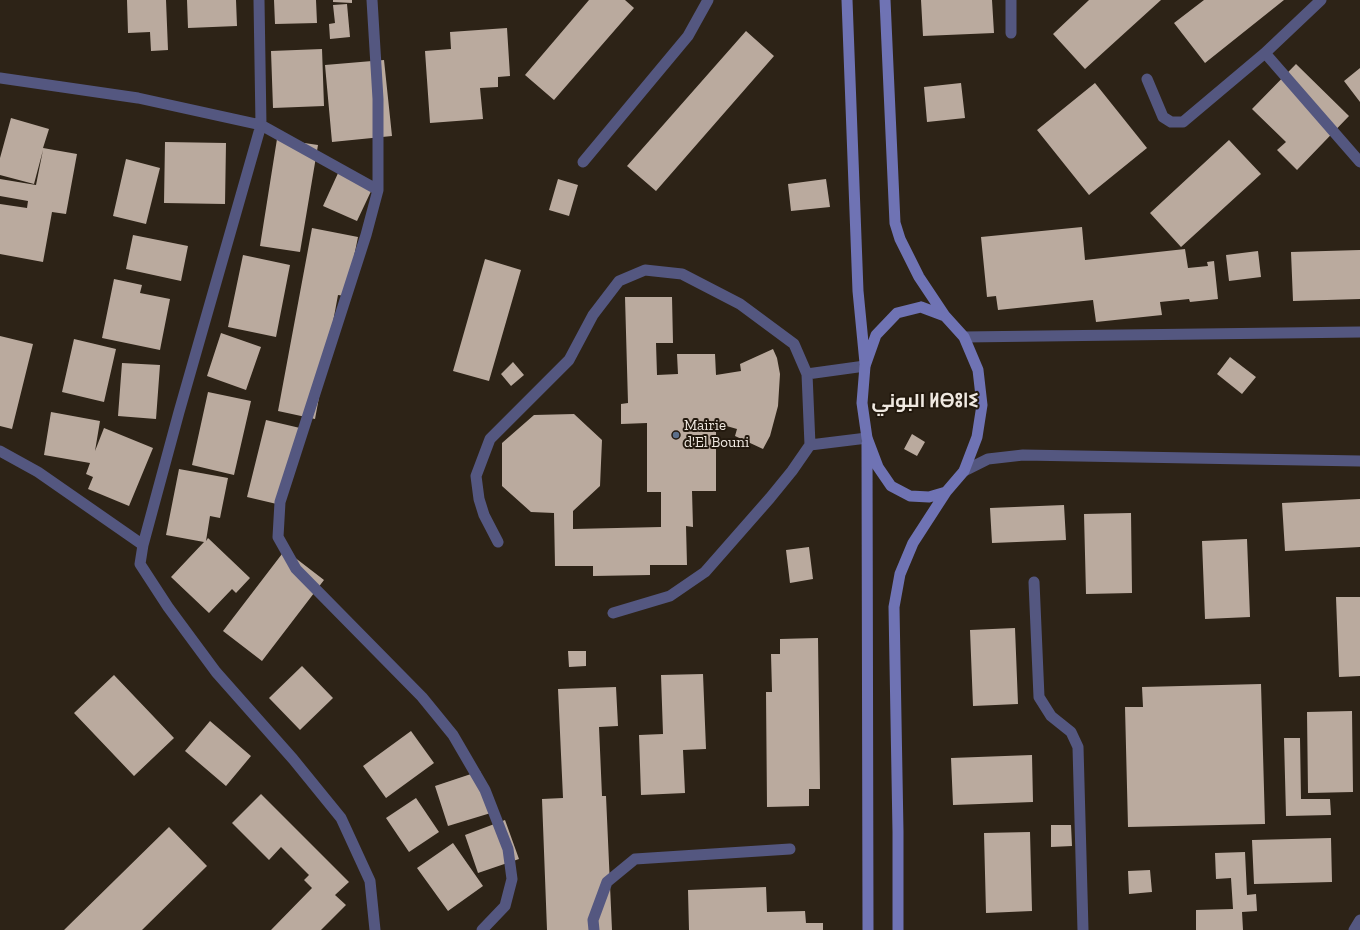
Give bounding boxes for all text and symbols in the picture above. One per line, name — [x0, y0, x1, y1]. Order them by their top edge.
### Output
district label: البوني ⵍⴱⵓⵏⵉ — [872, 391, 978, 413]
place label: Mairie d'El Bouni — [684, 417, 749, 452]
marker: Mairie d'El Bouni — [671, 430, 681, 440]

